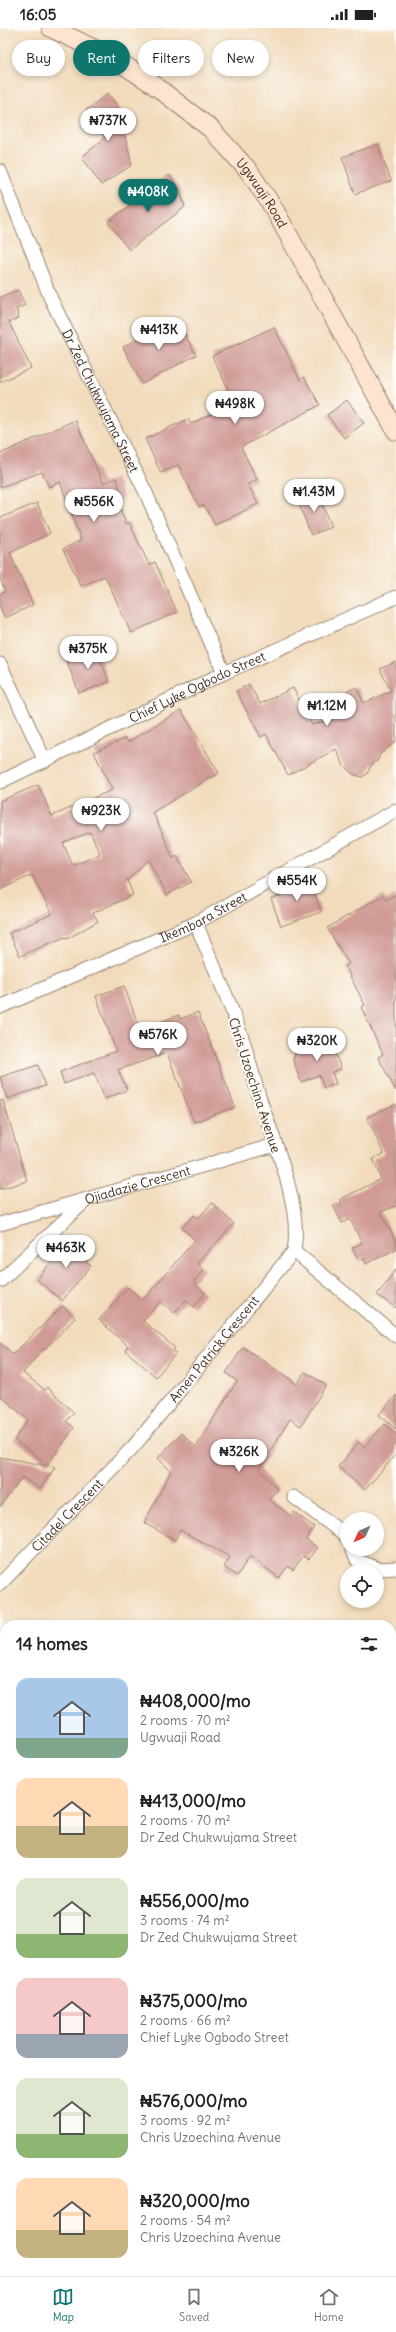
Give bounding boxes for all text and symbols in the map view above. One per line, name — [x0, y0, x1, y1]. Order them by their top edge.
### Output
text: 16:05 — [20, 5, 57, 24]
chip: Buy — [12, 40, 65, 76]
chip: Rent — [73, 40, 130, 76]
chip: Filters — [138, 40, 204, 76]
chip: New — [212, 40, 269, 76]
pin: ₦737K — [80, 108, 136, 142]
text: ₦737K — [89, 112, 127, 129]
street label: Ugwuaji Road — [232, 155, 291, 231]
pin: ₦408K — [120, 179, 176, 213]
text: ₦408K — [128, 183, 168, 200]
pin: ₦413K — [131, 317, 187, 351]
text: ₦413K — [140, 321, 178, 338]
street label: Dr Zed Chukwujama Street — [58, 326, 143, 476]
pin: ₦498K — [207, 391, 263, 425]
text: ₦498K — [215, 395, 255, 412]
pin: ₦1.43M — [281, 479, 347, 513]
text: ₦1.43M — [293, 483, 335, 500]
pin: ₦556K — [66, 489, 122, 523]
text: ₦556K — [74, 493, 114, 510]
pin: ₦375K — [60, 636, 116, 670]
text: ₦375K — [69, 640, 107, 657]
street label: Chief Lyke Ogbodo Street — [126, 647, 269, 727]
pin: ₦1.12M — [294, 693, 360, 727]
text: ₦1.12M — [307, 697, 347, 714]
pin: ₦923K — [73, 798, 129, 832]
text: ₦923K — [81, 802, 121, 819]
pin: ₦554K — [269, 868, 325, 902]
text: ₦554K — [277, 872, 317, 889]
street label: Ikembara Street — [157, 888, 250, 947]
street label: Chris Uzoechina Avenue — [225, 1015, 284, 1155]
pin: ₦576K — [130, 1022, 186, 1056]
text: ₦576K — [139, 1026, 177, 1043]
pin: ₦320K — [289, 1028, 345, 1062]
text: ₦320K — [297, 1032, 337, 1049]
street label: Ojiadazie Crescent — [83, 1162, 193, 1208]
pin: ₦463K — [38, 1235, 94, 1269]
text: ₦463K — [46, 1239, 86, 1256]
street label: Amen Patrick Crescent — [165, 1292, 263, 1406]
pin: ₦326K — [211, 1439, 267, 1473]
text: ₦326K — [219, 1443, 259, 1460]
street label: Citadel Crescent — [28, 1475, 107, 1556]
north arrow — [340, 1512, 384, 1556]
map controls — [340, 1512, 384, 1608]
button: locate — [340, 1564, 384, 1608]
text: 14 homes — [16, 1633, 88, 1655]
icon: filters — [358, 1633, 380, 1655]
text: ₦408,000/mo — [140, 1690, 250, 1712]
icon: home — [48, 1694, 96, 1742]
text: 2 rooms · 70 m² — [140, 1712, 231, 1729]
text: Ugwuaji Road — [140, 1729, 221, 1746]
text: ₦413,000/mo — [140, 1790, 246, 1812]
icon: home — [48, 1794, 96, 1842]
text: 2 rooms · 70 m² — [140, 1812, 231, 1829]
text: Dr Zed Chukwujama Street — [140, 1829, 297, 1846]
text: ₦556,000/mo — [140, 1890, 249, 1912]
icon: home — [48, 1894, 96, 1942]
text: 3 rooms · 74 m² — [140, 1912, 230, 1929]
text: Dr Zed Chukwujama Street — [140, 1929, 297, 1946]
text: ₦375,000/mo — [140, 1990, 247, 2012]
icon: home — [48, 1994, 96, 2042]
text: 2 rooms · 66 m² — [140, 2012, 231, 2029]
text: Chief Lyke Ogbodo Street — [140, 2029, 289, 2046]
text: ₦576,000/mo — [140, 2090, 247, 2112]
icon: home — [48, 2094, 96, 2142]
text: 3 rooms · 92 m² — [140, 2112, 231, 2129]
text: Chris Uzoechina Avenue — [140, 2129, 281, 2146]
text: ₦320,000/mo — [140, 2190, 250, 2212]
icon: home — [48, 2194, 96, 2242]
text: 2 rooms · 54 m² — [140, 2212, 231, 2229]
text: Chris Uzoechina Avenue — [140, 2229, 281, 2246]
tab: Map — [52, 2286, 74, 2324]
tab: Saved — [179, 2286, 209, 2324]
tab: Home — [314, 2286, 344, 2324]

